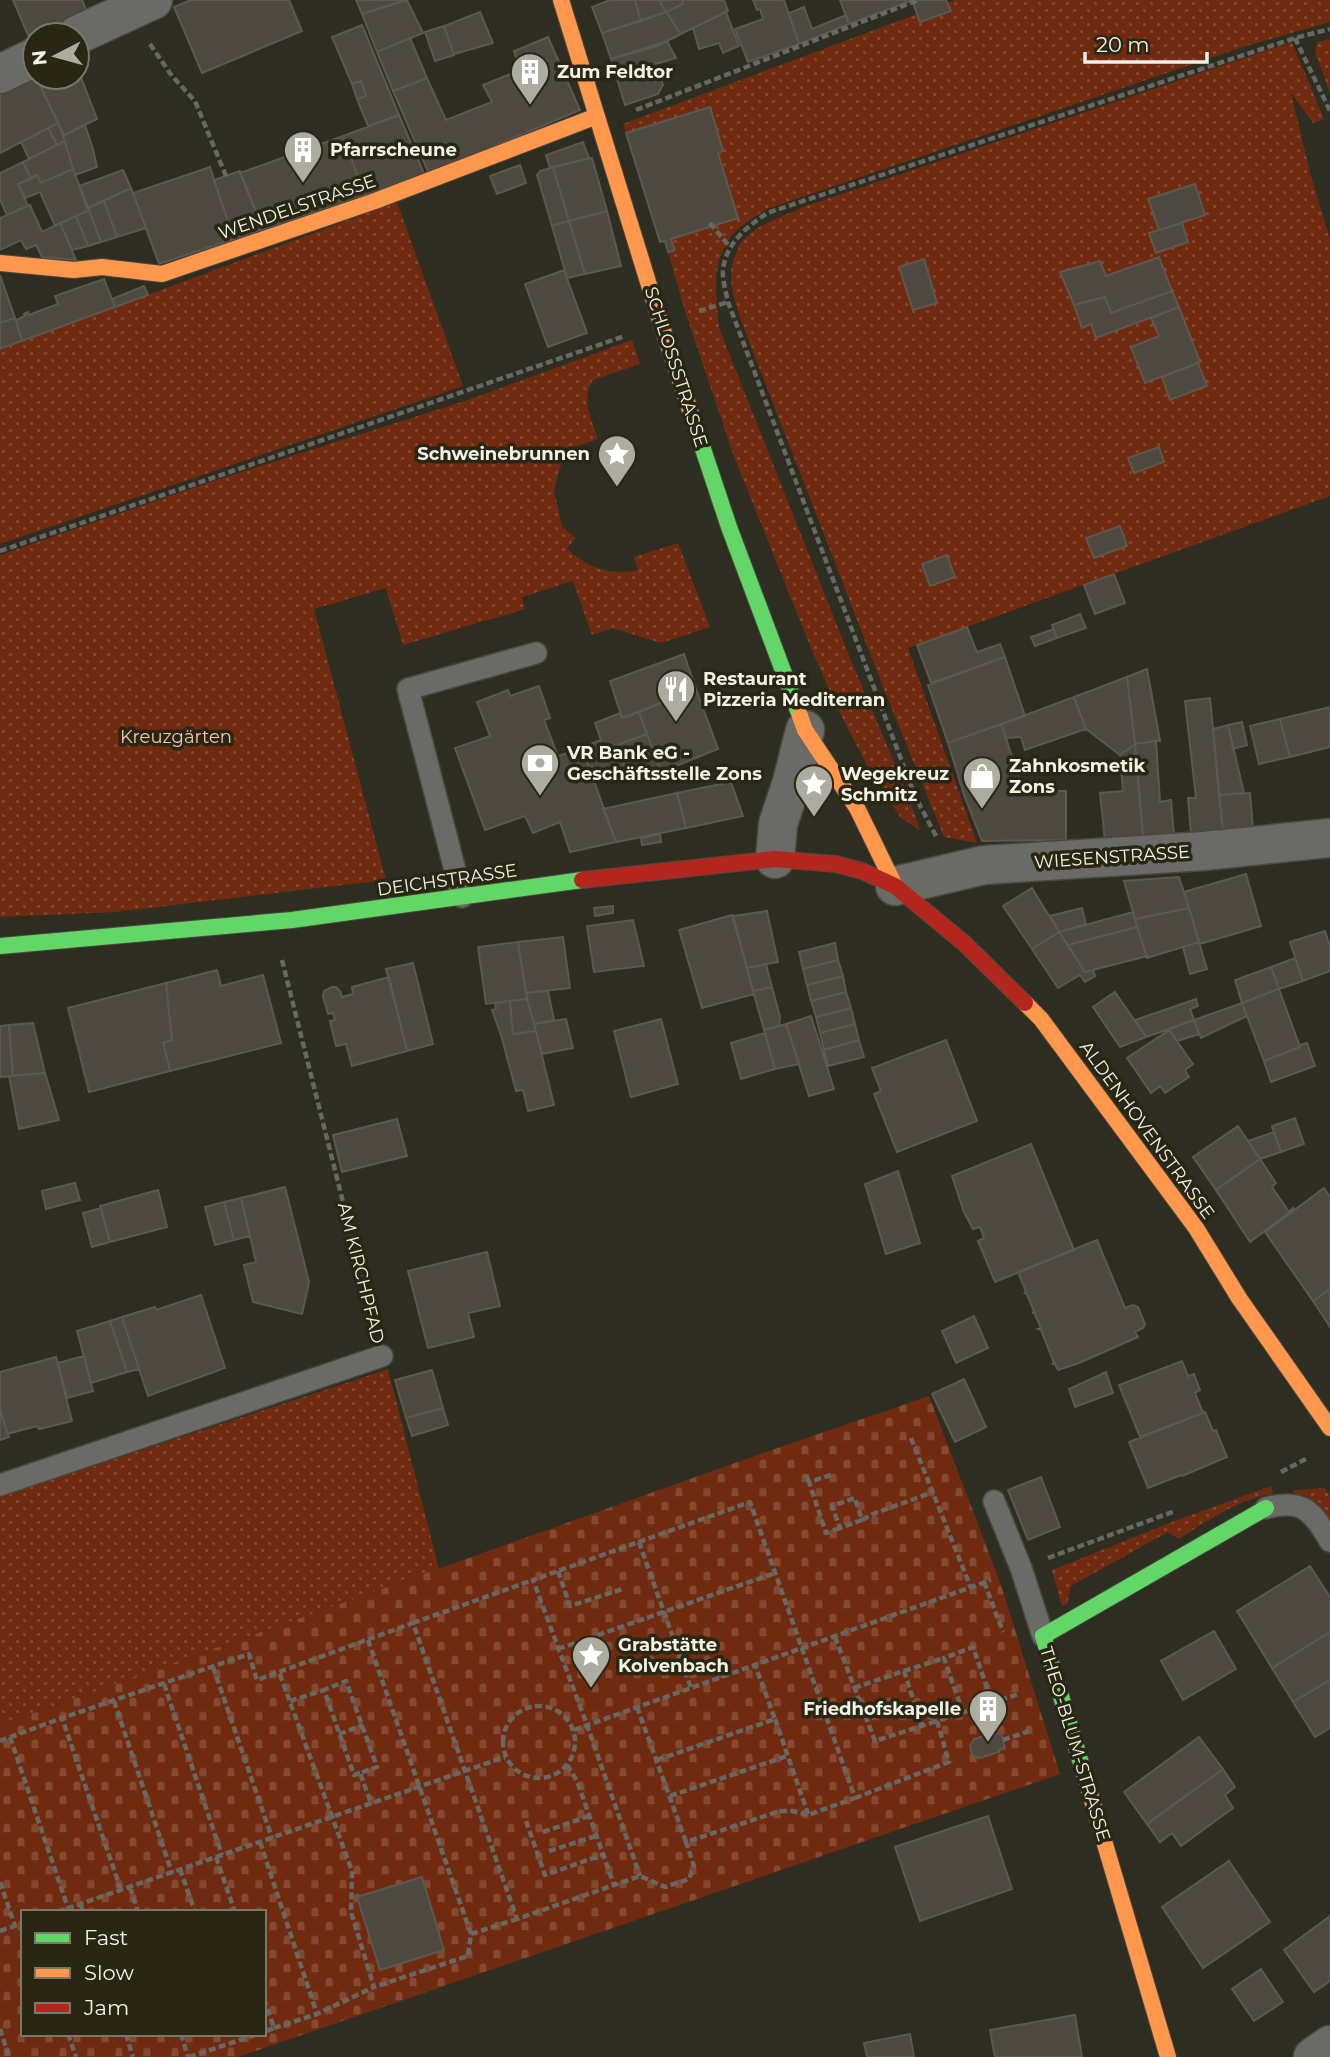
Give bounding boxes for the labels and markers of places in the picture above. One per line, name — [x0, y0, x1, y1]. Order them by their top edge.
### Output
building icon: Zum Feldtor — [509, 51, 551, 106]
place label: Zum Feldtor — [557, 61, 673, 83]
building icon: Pfarrscheune — [282, 129, 324, 184]
place label: Pfarrscheune — [330, 139, 457, 161]
place icon: Schweinebrunnen — [596, 433, 638, 488]
place label: Schweinebrunnen — [417, 443, 590, 465]
restaurant icon: Restaurant Pizzeria Mediterran — [655, 668, 697, 723]
place label: Restaurant Pizzeria Mediterran — [703, 668, 885, 711]
bank icon: VR Bank eG - Geschäftsstelle Zons — [519, 742, 561, 797]
place label: VR Bank eG - Geschäftsstelle Zons — [566, 742, 762, 785]
shop icon: Zahnkosmetik Zons — [961, 755, 1003, 810]
place label: Zahnkosmetik Zons — [1009, 755, 1145, 798]
place icon: Wegekreuz Schmitz — [793, 763, 835, 818]
place label: Wegekreuz Schmitz — [841, 763, 949, 806]
place icon: Grabstätte Kolvenbach — [570, 1634, 612, 1689]
place label: Grabstätte Kolvenbach — [618, 1634, 729, 1677]
building icon: Friedhofskapelle — [967, 1688, 1009, 1743]
place label: Friedhofskapelle — [803, 1698, 961, 1720]

